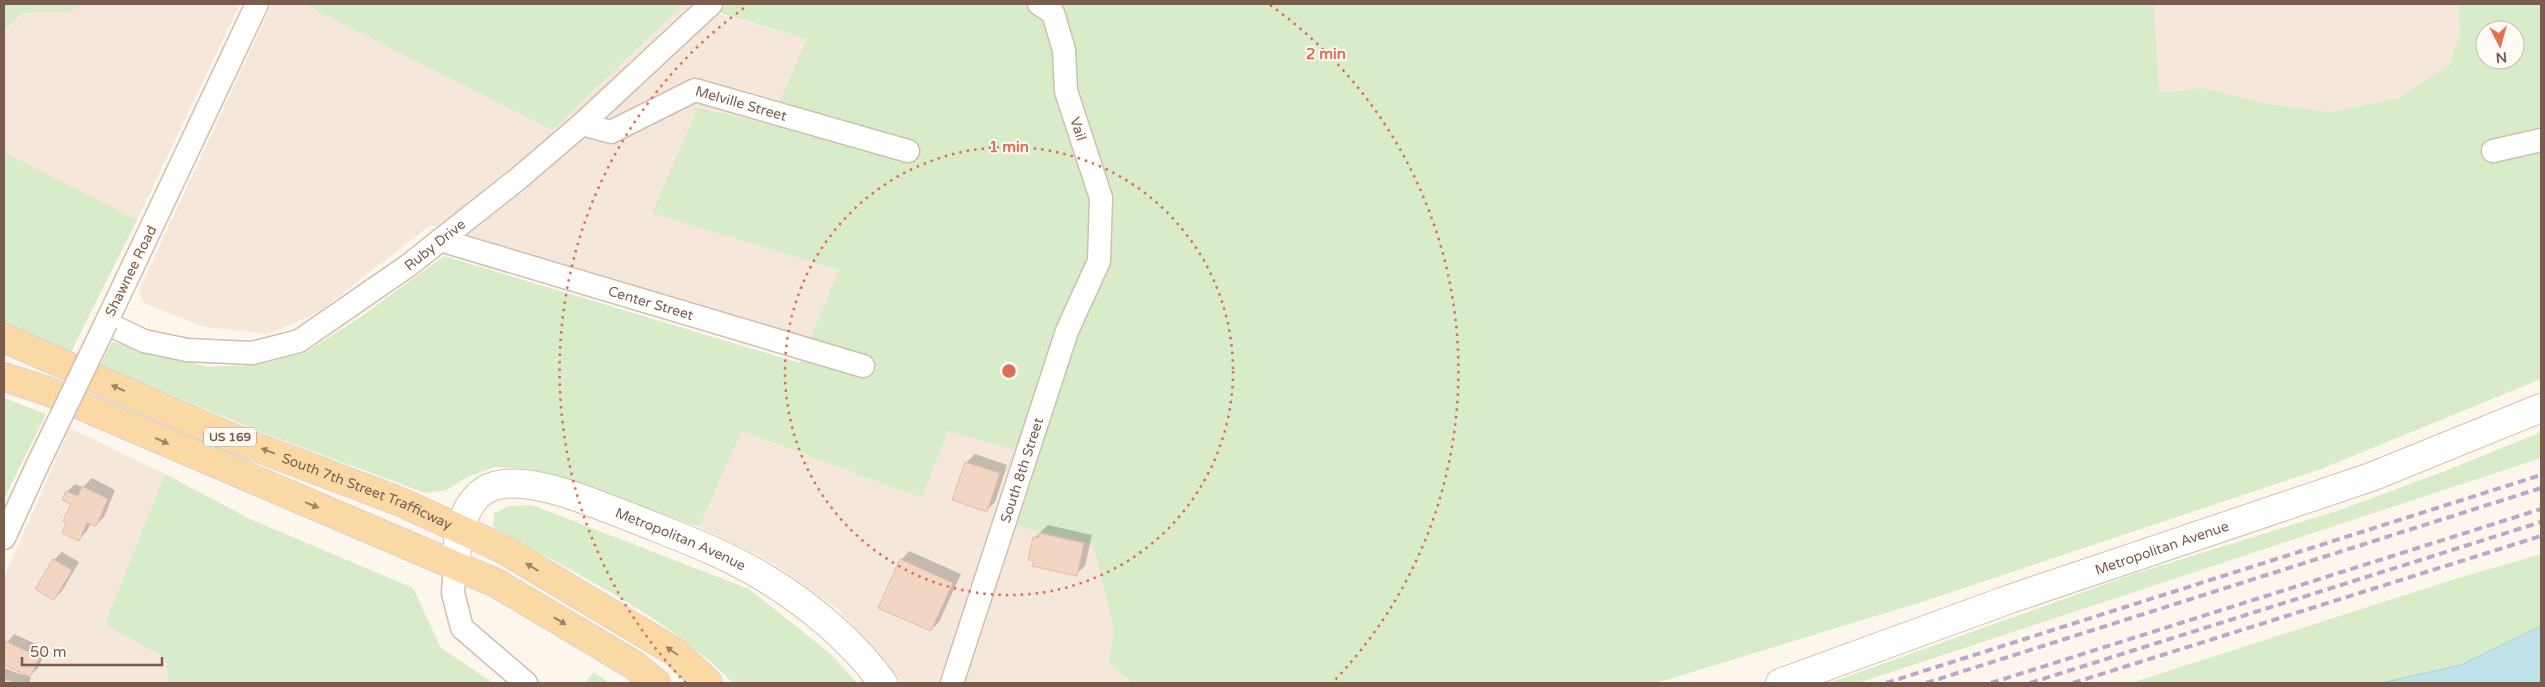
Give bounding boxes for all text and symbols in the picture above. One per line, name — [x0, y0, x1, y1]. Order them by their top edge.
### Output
north arrow — [2475, 20, 2525, 70]
text: 2 min — [1306, 45, 1346, 63]
text: N — [2495, 48, 2508, 66]
street label: Melville Street — [693, 82, 789, 125]
street label: Vail — [1066, 115, 1090, 143]
text: 1 min — [989, 138, 1029, 156]
street label: Ruby Drive — [401, 215, 469, 274]
street label: Shawnee Road — [102, 223, 160, 319]
street label: Center Street — [606, 282, 696, 324]
centre of rings — [1000, 362, 1018, 380]
one-way arrow — [111, 383, 125, 391]
street label: South 8th Street — [996, 415, 1047, 525]
road number: US 169 — [204, 428, 256, 447]
one-way arrow — [155, 437, 169, 445]
one-way arrow — [260, 447, 275, 454]
street label: South 7th Street Trafficway — [279, 449, 455, 533]
one-way arrow — [305, 501, 320, 509]
street label: Metropolitan Avenue — [613, 504, 749, 574]
street label: Metropolitan Avenue — [2093, 517, 2231, 578]
one-way arrow — [526, 562, 539, 571]
one-way arrow — [553, 616, 566, 625]
scale bar — [22, 634, 162, 666]
text: 50 m — [30, 643, 67, 661]
one-way arrow — [665, 646, 678, 656]

